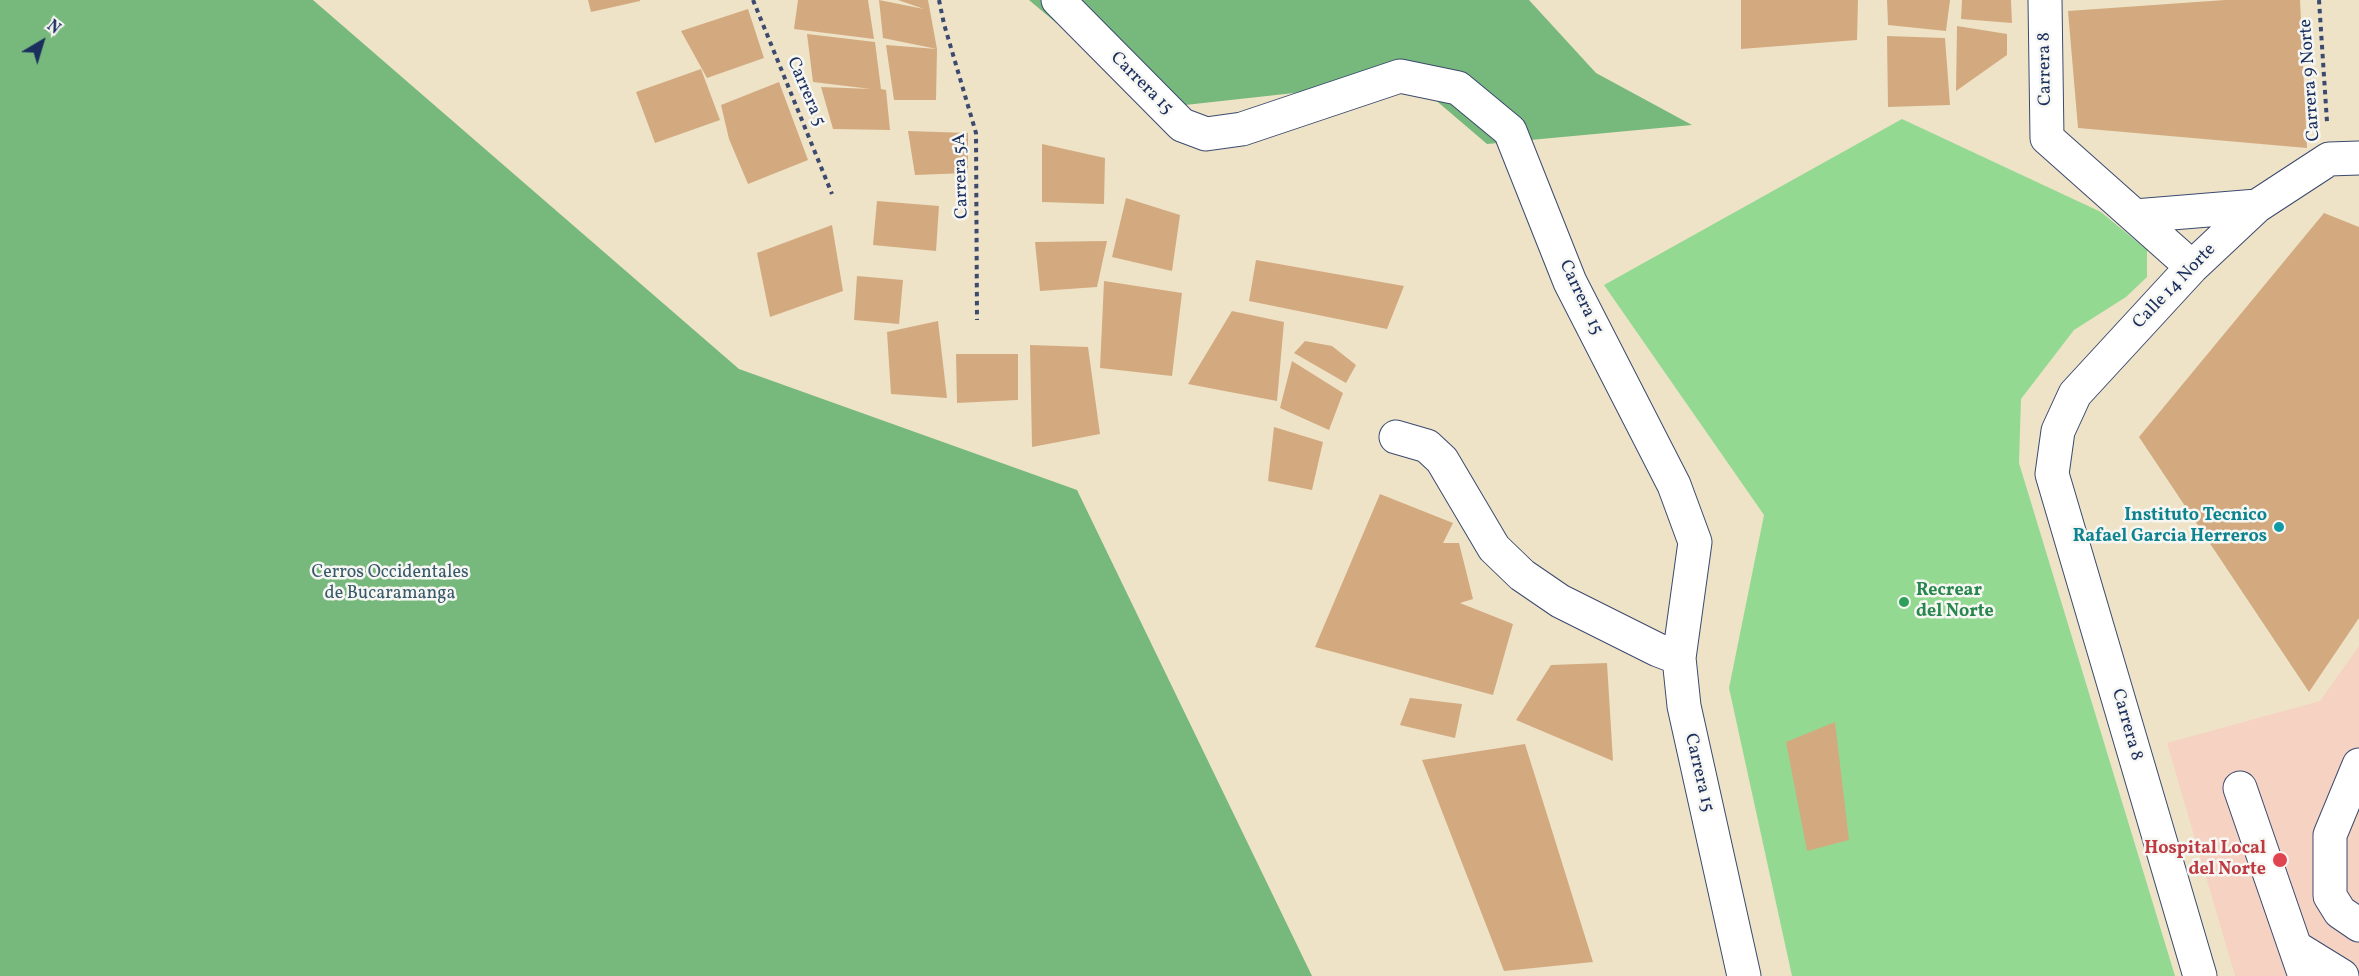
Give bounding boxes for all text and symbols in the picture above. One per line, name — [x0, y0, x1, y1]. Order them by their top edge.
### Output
north arrow — [12, 12, 72, 72]
text: N — [42, 16, 64, 40]
street label: Carrera 9 Norte — [2296, 18, 2326, 142]
street label: Carrera 8 — [2035, 32, 2057, 106]
street label: Carrera 15 — [1105, 48, 1177, 120]
street label: Carrera 5 — [781, 54, 829, 130]
street label: Carrera 5A — [950, 133, 974, 219]
street label: Calle 14 Norte — [2129, 240, 2221, 334]
street label: Carrera 15 — [1553, 257, 1607, 339]
place label: Instituto Tecnico Rafael Garcia Herreros — [2073, 506, 2267, 548]
marker: Instituto Tecnico Rafael Garcia Herreros — [2272, 520, 2286, 534]
park label: Cerros Occidentales de Bucaramanga — [311, 563, 469, 606]
place label: Recrear del Norte — [1916, 581, 1994, 624]
marker: Recrear del Norte — [1897, 595, 1911, 609]
street label: Carrera 8 — [2105, 687, 2147, 763]
street label: Carrera 15 — [1678, 732, 1718, 814]
place label: Hospital Local del Norte — [2144, 839, 2266, 882]
marker: Hospital Local del Norte — [2271, 851, 2289, 869]

